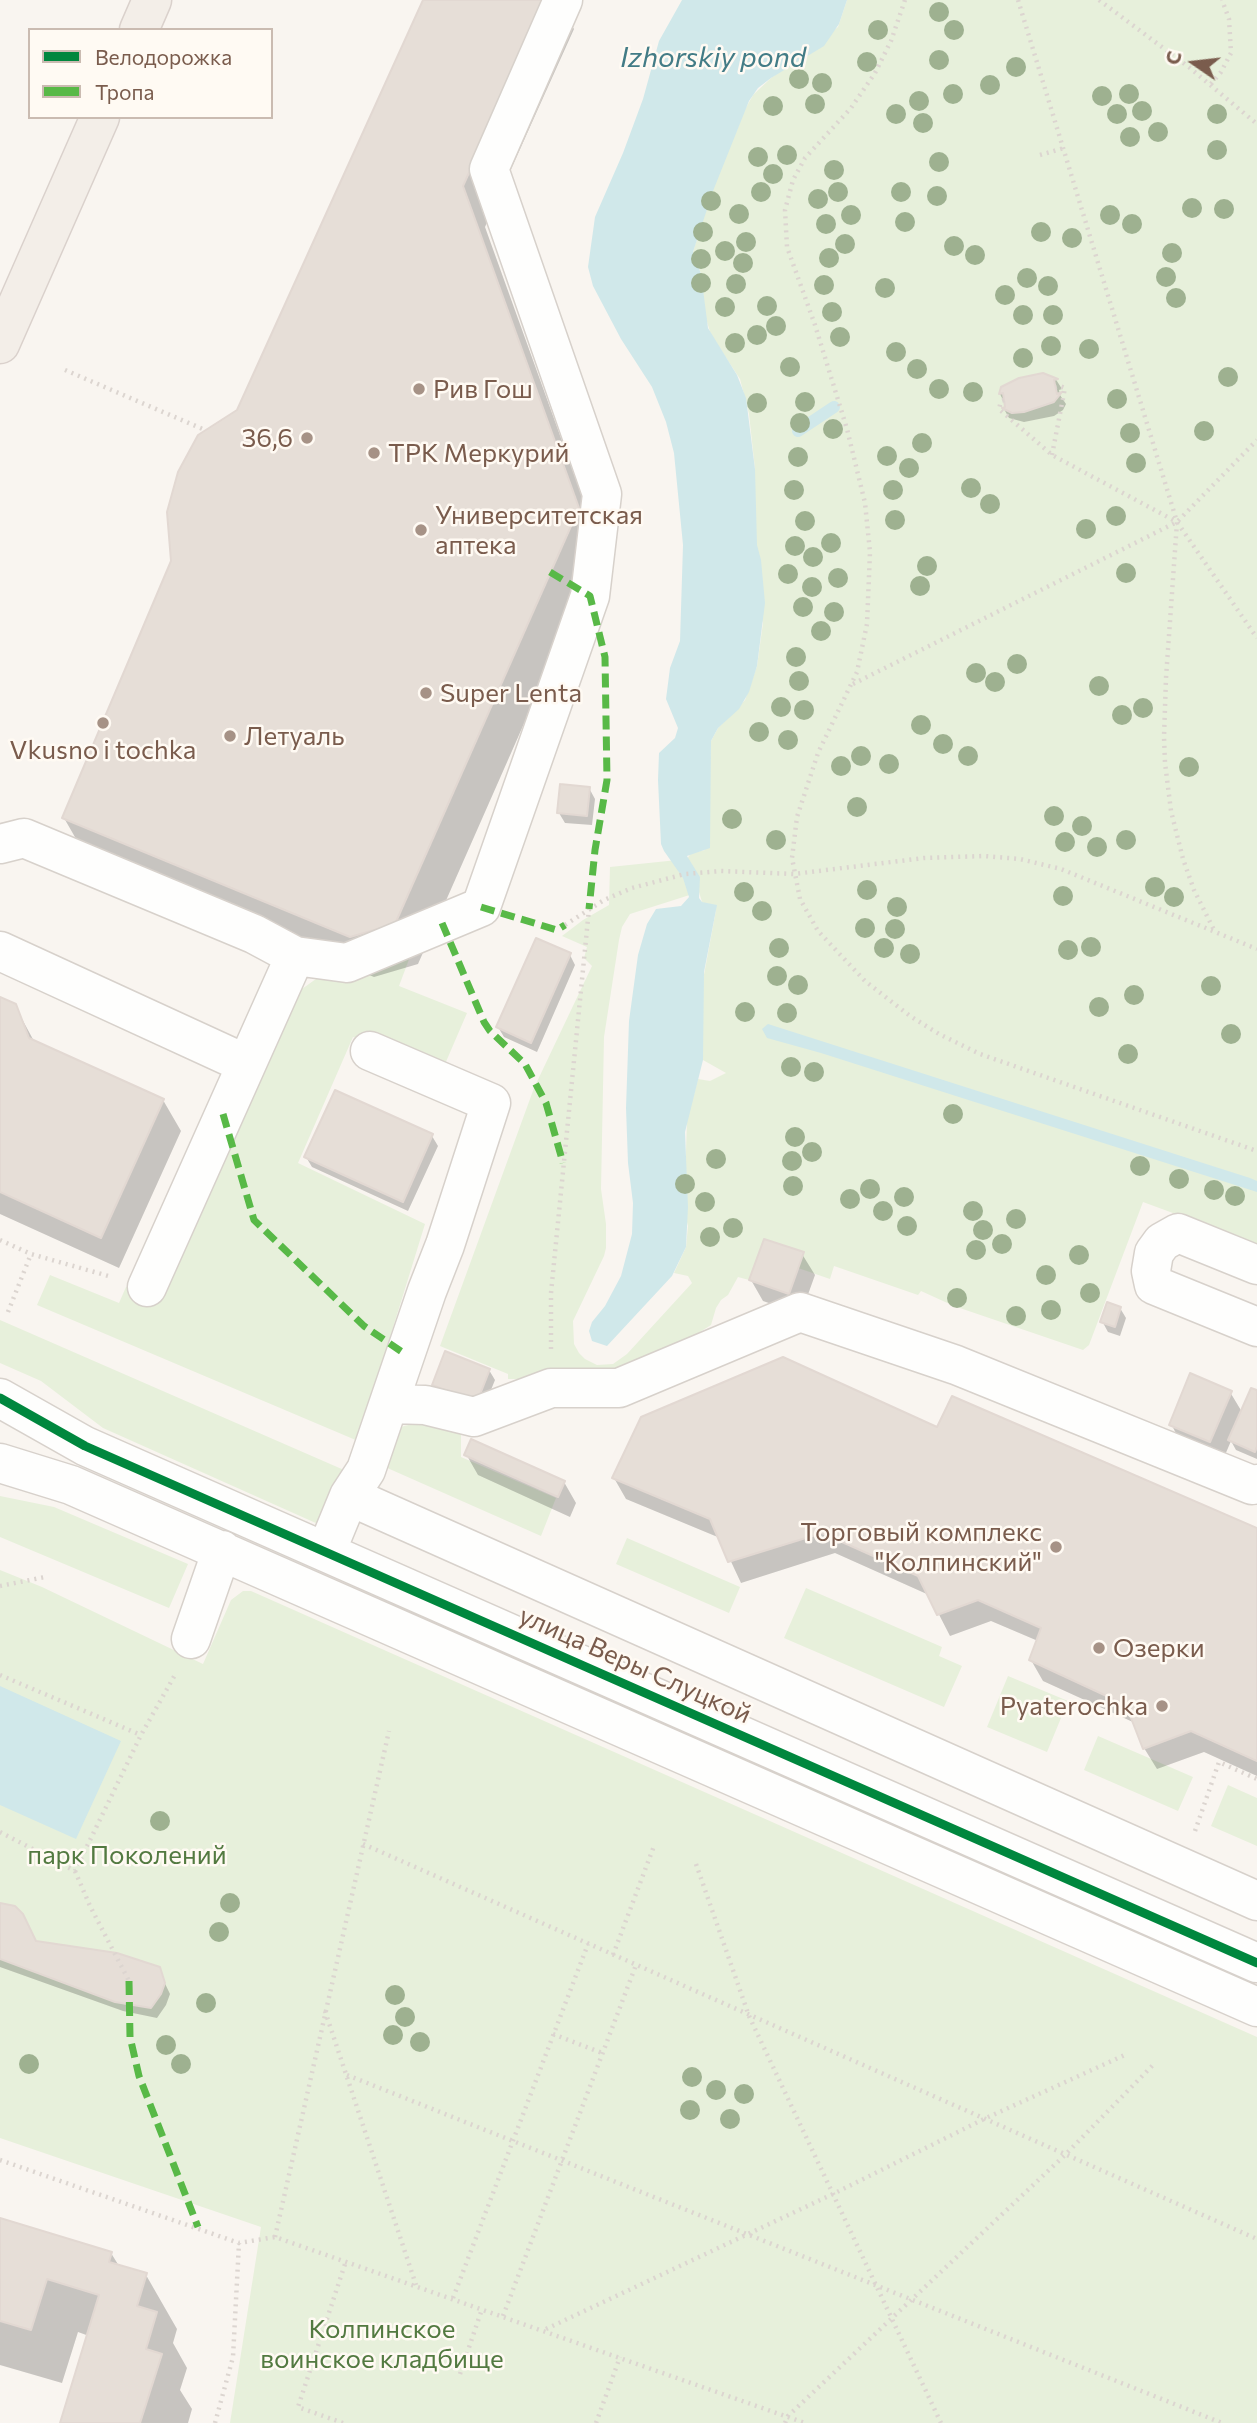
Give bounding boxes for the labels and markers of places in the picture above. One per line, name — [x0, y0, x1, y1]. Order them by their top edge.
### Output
place label: Рив Гош — [433, 373, 533, 405]
marker: Рив Гош — [411, 381, 427, 397]
place label: 36,6 — [242, 422, 293, 454]
marker: 36,6 — [299, 430, 315, 446]
place label: ТРК Меркурий — [388, 437, 570, 469]
marker: ТРК Меркурий — [366, 445, 382, 461]
place label: Университетская аптека — [435, 499, 643, 560]
marker: Университетская аптека — [413, 522, 429, 538]
place label: Super Lenta — [440, 677, 582, 709]
marker: Super Lenta — [418, 685, 434, 701]
marker: Vkusno i tochka — [95, 715, 111, 731]
place label: Летуаль — [244, 720, 345, 752]
marker: Летуаль — [222, 728, 238, 744]
place label: Vkusno i tochka — [10, 734, 196, 766]
place label: Торговый комплекс "Колпинский" — [800, 1516, 1042, 1578]
marker: Торговый комплекс "Колпинский" — [1048, 1539, 1064, 1555]
place label: Озерки — [1113, 1632, 1205, 1664]
marker: Озерки — [1091, 1640, 1107, 1656]
place label: Pyaterochka — [1000, 1690, 1148, 1722]
marker: Pyaterochka — [1154, 1698, 1170, 1714]

